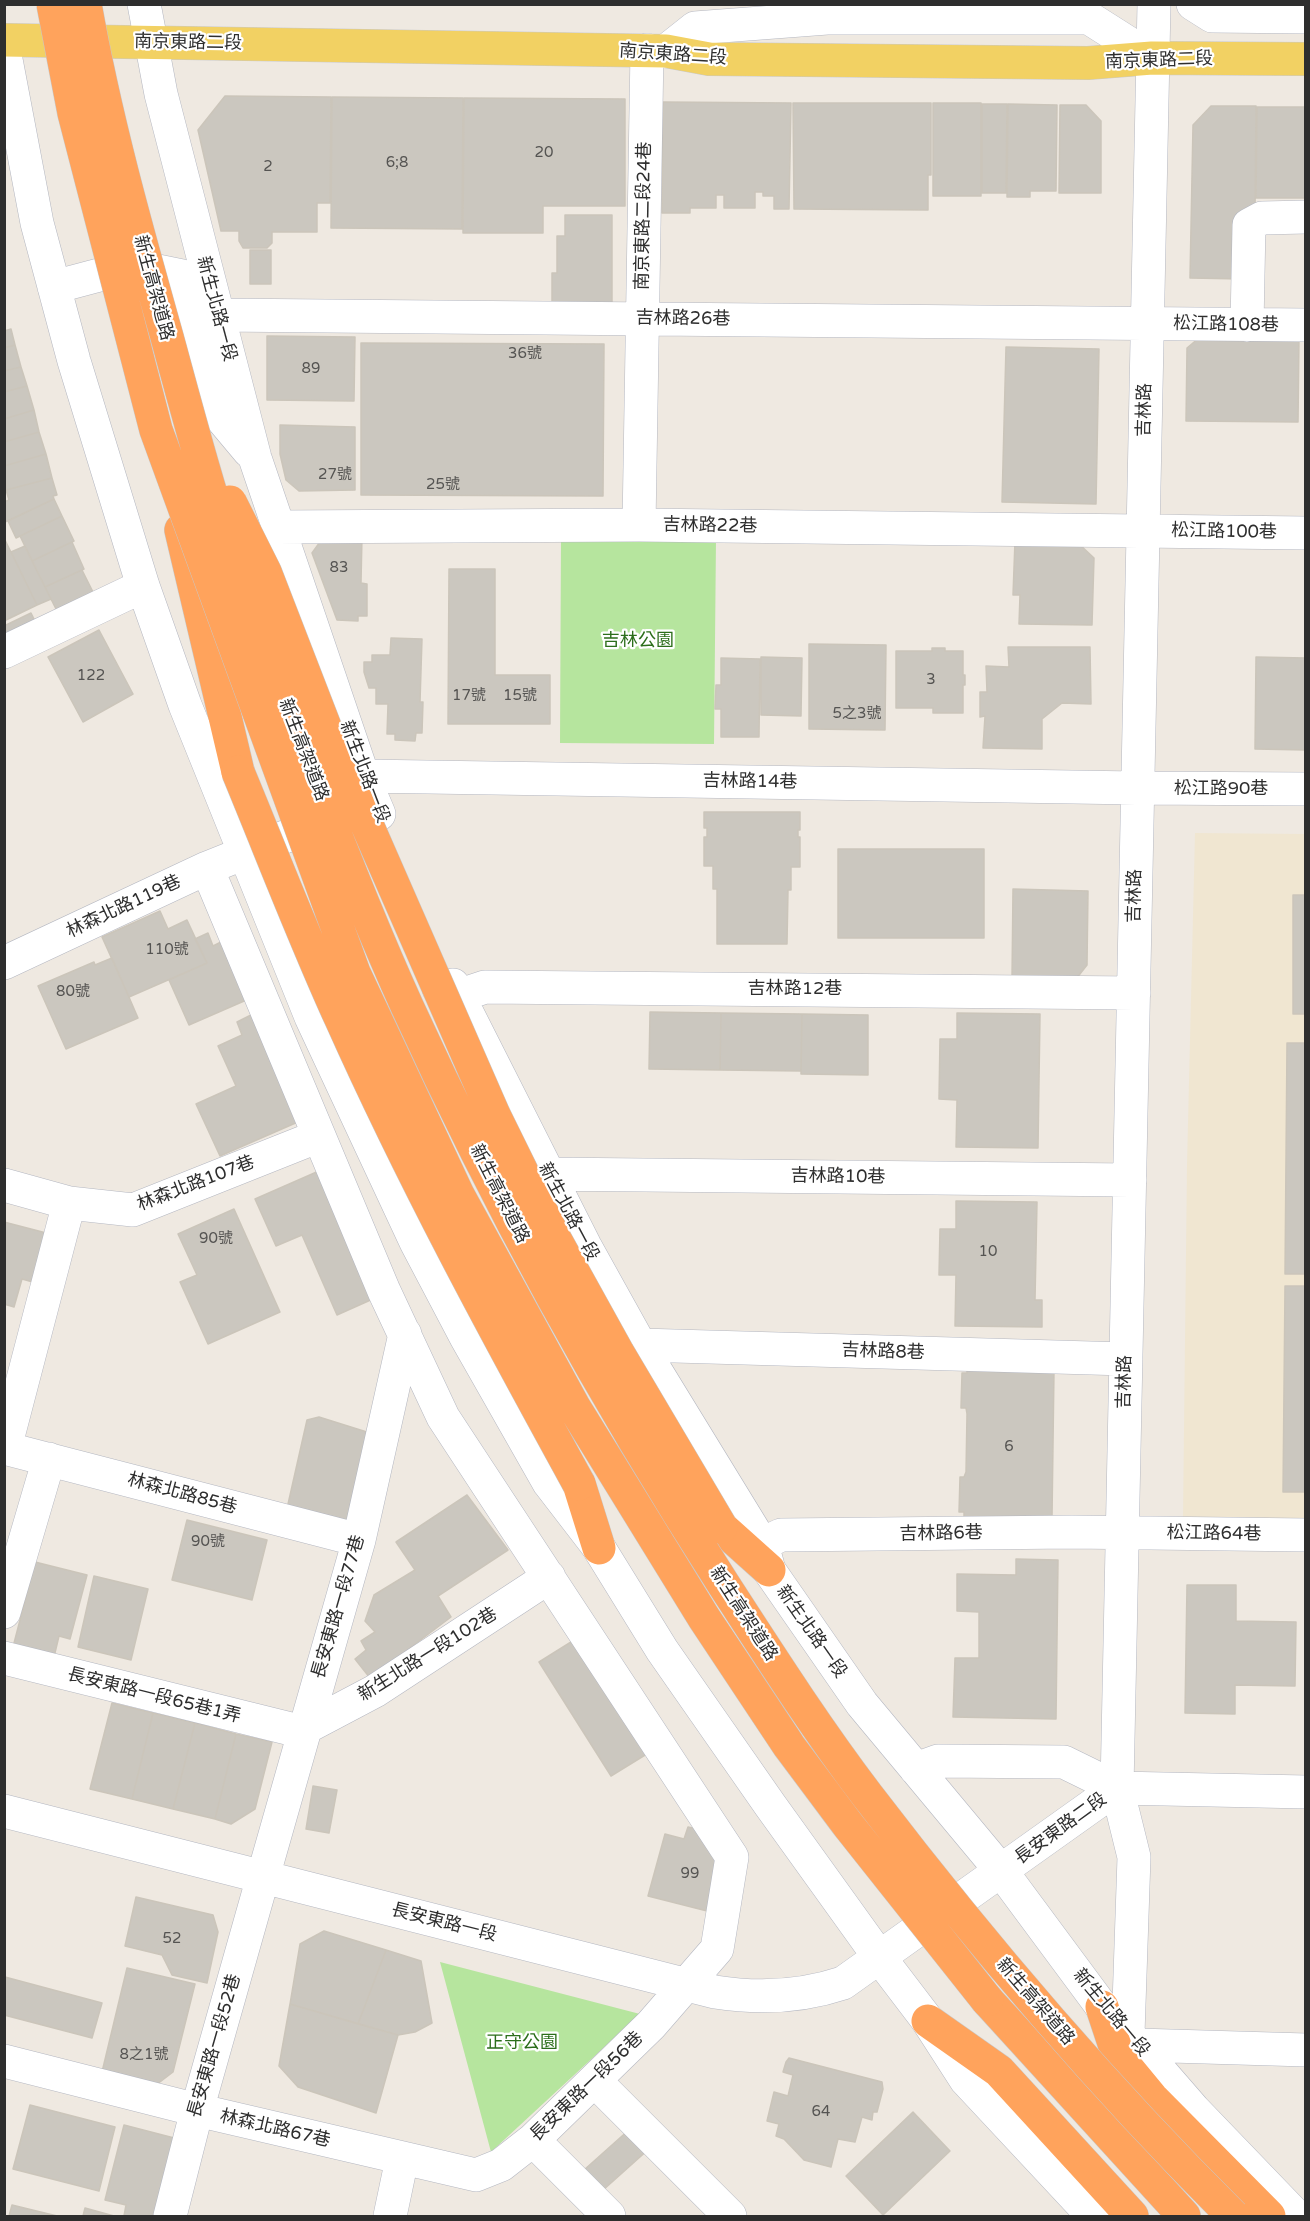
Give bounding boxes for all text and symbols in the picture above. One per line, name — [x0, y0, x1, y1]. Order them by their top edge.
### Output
street label: 南京東路二段 — [134, 31, 242, 55]
street label: 南京東路二段 — [618, 40, 728, 70]
street label: 南京東路二段 — [1105, 48, 1213, 74]
street label: 南京東路二段24巷 — [632, 142, 656, 290]
house number: 20 — [535, 144, 553, 162]
house number: 6;8 — [386, 154, 408, 172]
house number: 2 — [263, 158, 273, 176]
street label: 新生高架道路 — [129, 233, 177, 343]
street label: 新生北路一段 — [192, 254, 240, 364]
street label: 吉林路26巷 — [636, 307, 730, 331]
street label: 松江路108巷 — [1173, 313, 1279, 337]
house number: 36號 — [508, 345, 542, 363]
house number: 89 — [302, 360, 320, 378]
street label: 吉林路 — [1134, 383, 1156, 437]
house number: 27號 — [318, 466, 352, 484]
house number: 25號 — [426, 476, 460, 494]
street label: 吉林路22巷 — [663, 514, 757, 538]
street label: 松江路100巷 — [1171, 520, 1277, 544]
house number: 83 — [330, 559, 348, 577]
park label: 吉林公園 — [602, 630, 674, 652]
house number: 122 — [77, 667, 105, 685]
house number: 3 — [926, 671, 936, 689]
house number: 17號 — [452, 687, 486, 705]
house number: 15號 — [503, 687, 537, 705]
street label: 新生高架道路 — [274, 696, 332, 804]
house number: 5之3號 — [833, 705, 881, 723]
street label: 新生北路一段 — [335, 718, 393, 826]
street label: 吉林路14巷 — [703, 770, 797, 794]
street label: 松江路90巷 — [1174, 778, 1268, 800]
street label: 吉林路 — [1124, 869, 1146, 923]
street label: 林森北路119巷 — [63, 871, 185, 943]
house number: 110號 — [145, 941, 189, 959]
street label: 吉林路12巷 — [748, 978, 842, 1000]
house number: 80號 — [56, 983, 90, 1001]
street label: 新生高架道路 — [465, 1141, 533, 1247]
street label: 林森北路107巷 — [134, 1152, 258, 1216]
street label: 新生北路一段 — [533, 1159, 603, 1265]
street label: 吉林路10巷 — [791, 1165, 885, 1189]
house number: 90號 — [199, 1230, 233, 1248]
house number: 10 — [979, 1243, 997, 1261]
street label: 吉林路8巷 — [841, 1340, 925, 1364]
street label: 吉林路 — [1114, 1355, 1136, 1409]
house number: 6 — [1004, 1438, 1014, 1456]
street label: 林森北路85巷 — [125, 1469, 239, 1519]
street label: 吉林路6巷 — [899, 1522, 983, 1546]
street label: 松江路64巷 — [1167, 1522, 1261, 1546]
house number: 90號 — [191, 1533, 225, 1551]
street label: 長安東路一段77巷 — [308, 1533, 370, 1681]
street label: 新生高架道路 — [705, 1563, 781, 1665]
street label: 新生北路一段 — [771, 1582, 851, 1682]
street label: 新生北路一段102巷 — [354, 1603, 502, 1707]
street label: 長安東路一段65巷1弄 — [65, 1664, 243, 1728]
street label: 長安東路二段 — [1011, 1789, 1111, 1869]
house number: 99 — [681, 1865, 699, 1883]
street label: 長安東路一段 — [389, 1899, 499, 1947]
house number: 52 — [163, 1930, 181, 1948]
street label: 新生高架道路 — [991, 1954, 1079, 2050]
street label: 新生北路一段 — [1068, 1965, 1154, 2061]
street label: 長安東路一段52巷 — [184, 1972, 246, 2120]
street label: 長安東路一段56巷 — [526, 2028, 648, 2146]
park label: 正守公園 — [486, 2032, 558, 2054]
house number: 8之1號 — [120, 2046, 168, 2064]
house number: 64 — [812, 2103, 830, 2121]
street label: 林森北路67巷 — [218, 2106, 332, 2152]

